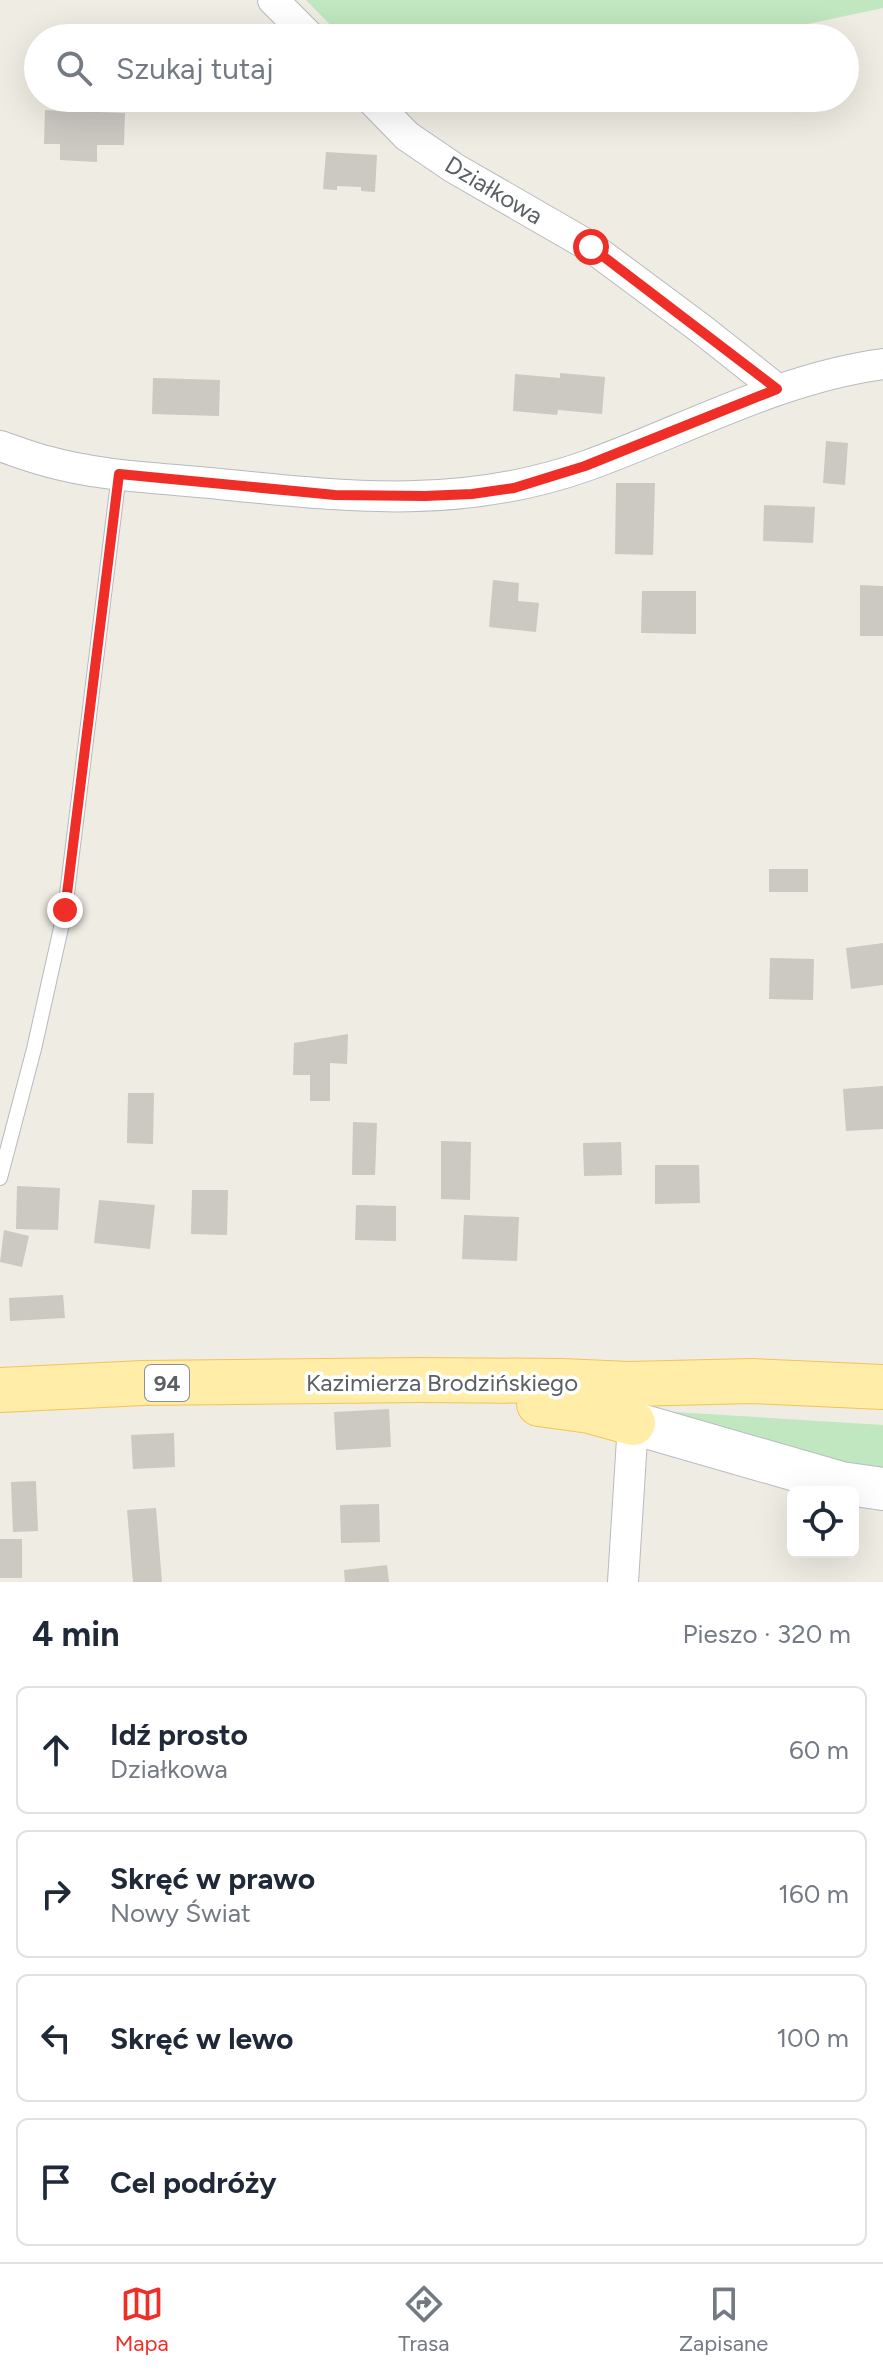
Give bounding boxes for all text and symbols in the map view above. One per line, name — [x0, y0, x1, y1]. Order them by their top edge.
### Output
search box — [24, 24, 859, 112]
icon: search — [52, 46, 96, 90]
text: Szukaj tutaj — [116, 50, 274, 87]
street label: Działkowa — [440, 150, 548, 230]
route start — [573, 229, 609, 265]
route end — [47, 892, 83, 928]
road number: 94 — [145, 1365, 189, 1401]
street label: Kazimierza Brodzińskiego — [306, 1368, 578, 1397]
map controls — [787, 1486, 859, 1558]
button: locate — [787, 1486, 859, 1558]
text: 4 min — [32, 1614, 119, 1655]
text: Pieszo · 320 m — [682, 1618, 851, 1650]
text: Idź prosto — [110, 1716, 248, 1753]
icon: ahead — [34, 1728, 78, 1772]
text: 60 m — [789, 1734, 849, 1766]
text: Działkowa — [110, 1753, 228, 1785]
text: Skręć w prawo — [110, 1860, 315, 1897]
icon: right — [34, 1872, 78, 1916]
text: 160 m — [778, 1878, 849, 1910]
text: Nowy Świat — [110, 1897, 251, 1929]
icon: left — [34, 2016, 78, 2060]
text: Skręć w lewo — [110, 2020, 293, 2057]
text: 100 m — [776, 2022, 849, 2054]
icon: arrive — [34, 2160, 78, 2204]
text: Cel podróży — [110, 2164, 277, 2201]
tab: Mapa — [115, 2282, 169, 2357]
tab: Trasa — [398, 2282, 450, 2357]
tab: Zapisane — [679, 2282, 768, 2357]

